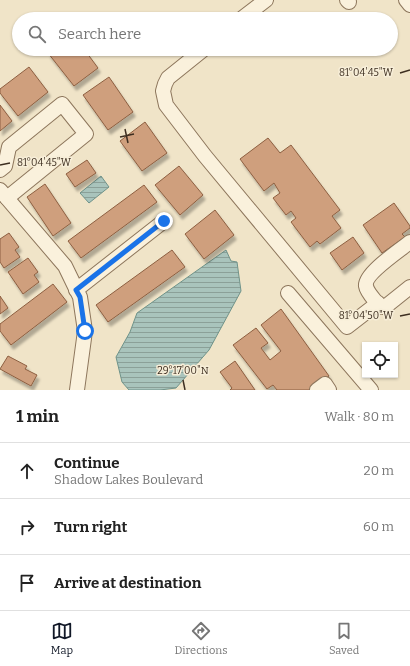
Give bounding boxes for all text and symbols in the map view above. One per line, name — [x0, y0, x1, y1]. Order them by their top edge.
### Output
search box — [12, 12, 398, 56]
icon: search — [26, 23, 48, 45]
text: Search here — [58, 25, 141, 43]
text: 81°04'45"W — [339, 67, 394, 79]
text: 81°04'45"W — [17, 157, 72, 169]
route end — [155, 212, 173, 230]
text: 81°04'50"W — [339, 310, 394, 322]
route start — [76, 322, 94, 340]
map controls — [362, 342, 398, 378]
button: locate — [362, 342, 398, 378]
text: 29°17'00"N — [157, 365, 209, 377]
text: 1 min — [16, 406, 59, 427]
text: Walk · 80 m — [324, 409, 394, 424]
text: Continue — [54, 454, 120, 472]
icon: ahead — [16, 460, 38, 482]
text: 20 m — [364, 463, 394, 478]
text: Shadow Lakes Boulevard — [54, 472, 203, 487]
icon: right — [16, 516, 38, 538]
text: Turn right — [54, 518, 127, 536]
text: 60 m — [363, 519, 394, 534]
icon: arrive — [16, 572, 38, 594]
text: Arrive at destination — [54, 574, 201, 592]
tab: Map — [51, 620, 73, 657]
tab: Directions — [175, 620, 227, 657]
tab: Saved — [329, 620, 359, 657]

